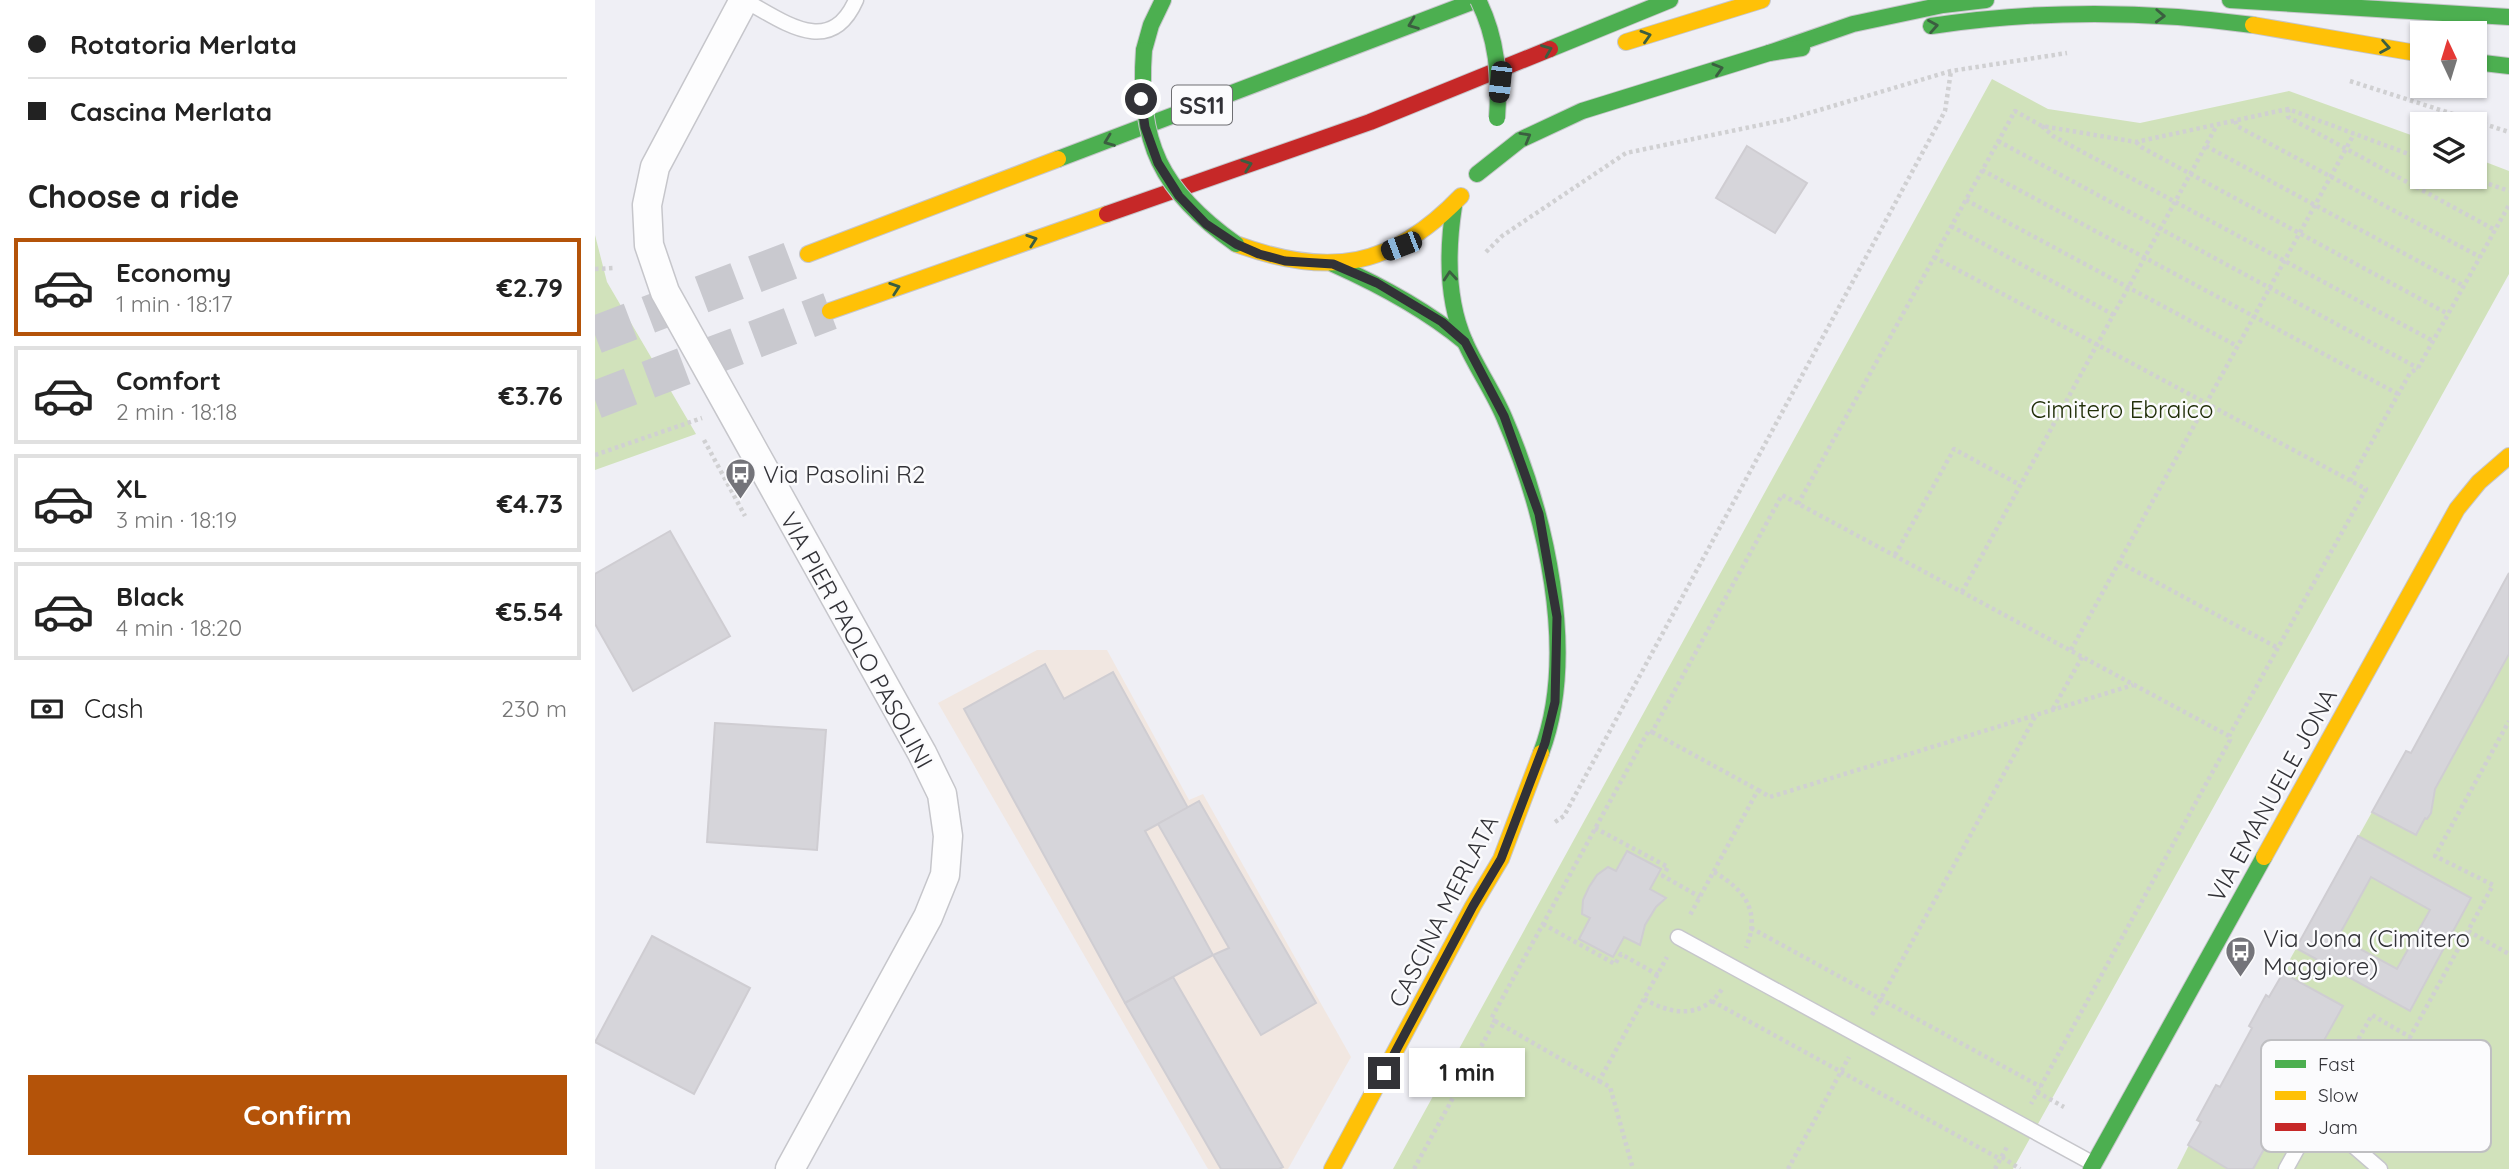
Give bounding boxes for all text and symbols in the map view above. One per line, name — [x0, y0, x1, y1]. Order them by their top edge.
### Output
one-way arrow — [2155, 8, 2166, 23]
one-way arrow — [1408, 16, 1420, 30]
one-way arrow — [1927, 19, 1939, 34]
north arrow — [2410, 21, 2487, 98]
map controls — [2410, 21, 2487, 189]
text: Rotatoria Merlata — [70, 28, 297, 61]
one-way arrow — [1640, 30, 1652, 45]
one-way arrow — [2379, 39, 2391, 54]
one-way arrow — [1540, 45, 1552, 59]
car — [1488, 60, 1513, 104]
one-way arrow — [1711, 63, 1723, 78]
route start — [1125, 83, 1157, 115]
road number: SS11 — [1172, 86, 1232, 124]
text: Cascina Merlata — [70, 95, 272, 128]
button: layers — [2410, 112, 2487, 189]
one-way arrow — [1104, 132, 1116, 146]
one-way arrow — [1519, 132, 1532, 145]
one-way arrow — [1240, 159, 1252, 173]
text: Choose a ride — [28, 176, 240, 216]
car — [1378, 229, 1425, 263]
one-way arrow — [1025, 234, 1038, 248]
icon: car — [32, 256, 95, 319]
text: Economy — [116, 256, 231, 289]
one-way arrow — [1443, 270, 1458, 281]
text: €2.79 — [496, 271, 563, 304]
one-way arrow — [888, 282, 900, 296]
text: 1 min · 18:17 — [116, 289, 233, 318]
icon: car — [32, 364, 95, 427]
text: Comfort — [116, 364, 221, 397]
text: €3.76 — [498, 379, 563, 412]
park label: Cimitero Ebraico — [2031, 394, 2213, 424]
text: 2 min · 18:18 — [116, 397, 237, 426]
bus stop icon: Via Pasolini R2 — [723, 457, 757, 501]
place label: Via Pasolini R2 — [763, 459, 925, 489]
icon: car — [32, 472, 95, 535]
text: XL — [116, 472, 148, 505]
text: €4.73 — [497, 487, 563, 520]
text: 3 min · 18:19 — [116, 505, 237, 534]
street label: VIA PIER PAOLO PASOLINI — [774, 507, 940, 773]
icon: car — [32, 580, 95, 643]
text: Black — [116, 580, 185, 613]
text: €5.54 — [496, 595, 563, 628]
text: 4 min · 18:20 — [116, 613, 242, 642]
street label: VIA EMANUELE JONA — [2201, 683, 2343, 907]
icon: cash — [28, 690, 66, 728]
text: Cash — [84, 692, 144, 725]
text: 230 m — [501, 694, 567, 723]
street label: CASCINA MERLATA — [1382, 810, 1504, 1012]
place label: Via Jona (Cimitero Maggiore) — [2263, 923, 2470, 981]
bus stop icon: Via Jona (Cimitero Maggiore) — [2223, 935, 2257, 979]
legend — [2261, 1040, 2491, 1152]
callout: 1 min — [1409, 1048, 1524, 1098]
text: Fast — [2318, 1052, 2355, 1076]
route end — [1368, 1057, 1400, 1089]
text: 1 min — [1439, 1058, 1495, 1087]
button: Confirm — [28, 1075, 567, 1155]
text: Slow — [2318, 1083, 2359, 1107]
text: Jam — [2318, 1115, 2358, 1139]

